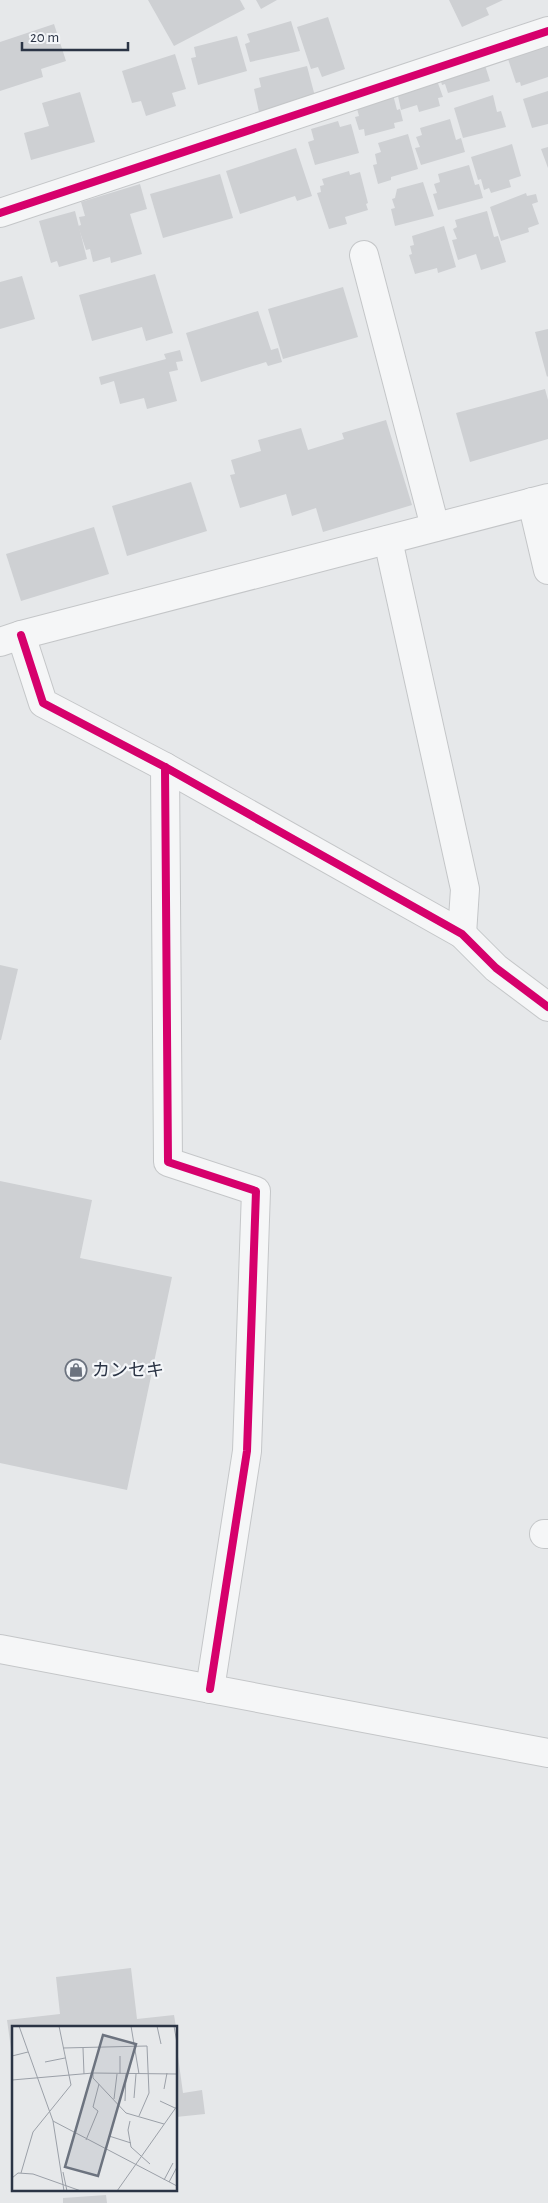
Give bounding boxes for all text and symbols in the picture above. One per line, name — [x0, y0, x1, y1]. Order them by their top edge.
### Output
scale bar — [22, 20, 129, 52]
text: 20 m — [30, 30, 59, 45]
shop icon: カンセキ — [64, 1358, 88, 1382]
place label: カンセキ — [92, 1361, 164, 1380]
inset map — [12, 2026, 178, 2190]

